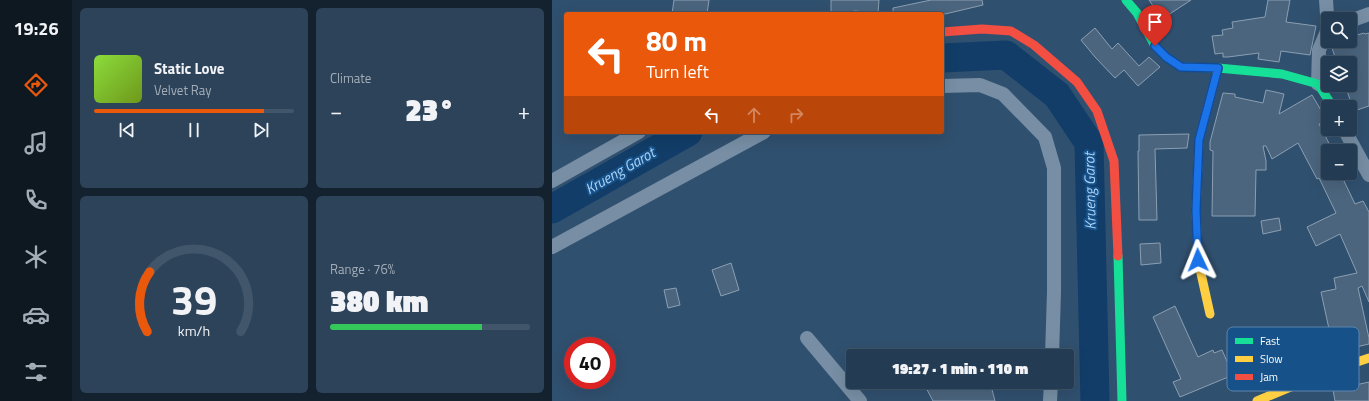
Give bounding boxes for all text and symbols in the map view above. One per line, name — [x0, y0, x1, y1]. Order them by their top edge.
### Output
pin — [1138, 5, 1172, 46]
icon: arrive — [1144, 11, 1166, 33]
map controls — [1321, 12, 1357, 180]
button: search — [1321, 12, 1357, 48]
text: 19:26 — [14, 15, 58, 42]
text: 80 m — [646, 19, 707, 62]
icon: left — [580, 28, 632, 80]
button: layers — [1321, 56, 1357, 92]
text: Static Love — [154, 57, 225, 80]
text: Turn left — [646, 58, 709, 85]
text: Climate — [330, 68, 371, 88]
icon: directions — [22, 71, 50, 99]
text: Velvet Ray — [154, 80, 212, 100]
text: 23° — [405, 87, 455, 133]
text: − — [330, 94, 342, 128]
text: + — [518, 94, 530, 128]
button: + — [1321, 100, 1357, 136]
icon: left — [701, 104, 723, 126]
icon: ahead — [743, 104, 765, 126]
icon: right — [785, 104, 807, 126]
icon: previous — [116, 119, 138, 141]
icon: pause — [183, 119, 205, 141]
icon: next — [250, 119, 272, 141]
icon: music — [22, 129, 50, 157]
water label: Krueng Garot — [580, 140, 661, 200]
button: − — [1321, 144, 1357, 180]
water label: Krueng Garot — [1077, 150, 1102, 230]
icon: phone — [22, 186, 50, 214]
position arrow — [1177, 239, 1219, 281]
icon: climate — [22, 243, 50, 271]
text: Range · 76% — [330, 259, 395, 279]
text: 39 — [171, 268, 217, 331]
text: 380 km — [330, 278, 428, 324]
icon: car — [22, 301, 50, 329]
text: km/h — [178, 320, 210, 342]
legend — [1227, 327, 1359, 391]
text: Fast — [1260, 333, 1280, 349]
speed limit sign: 40 — [564, 337, 616, 389]
text: Slow — [1260, 351, 1283, 367]
text: 19:27 · 1 min · 110 m — [892, 357, 1028, 380]
icon: filters — [22, 358, 50, 386]
text: Jam — [1260, 369, 1278, 385]

